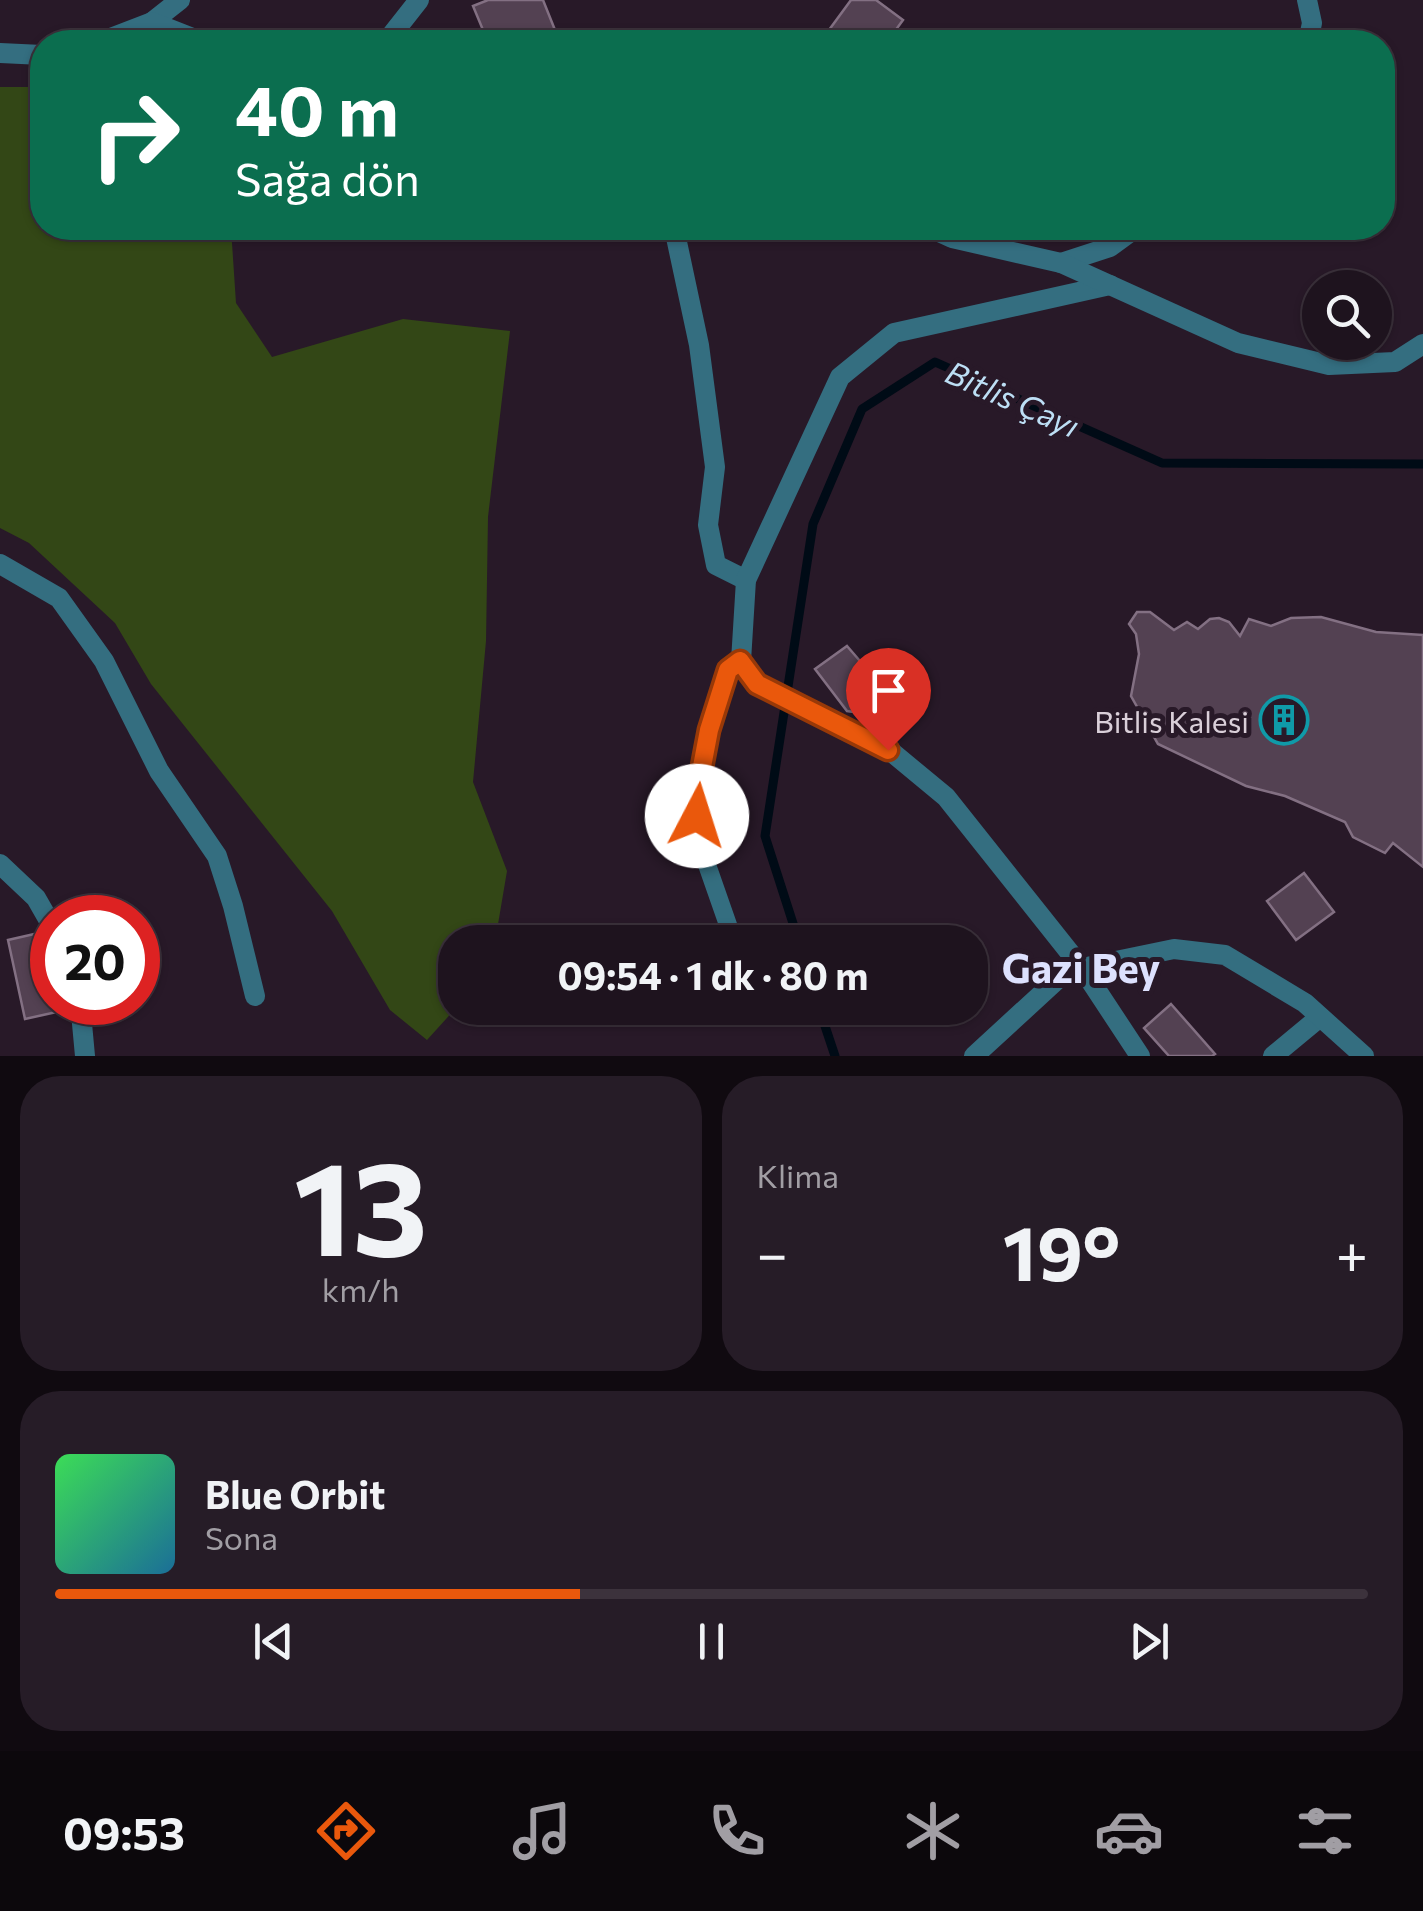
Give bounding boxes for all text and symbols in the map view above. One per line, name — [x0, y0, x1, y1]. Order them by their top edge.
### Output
text: 40 m — [235, 65, 399, 150]
icon: right — [70, 70, 200, 200]
text: Sağa dön — [235, 150, 420, 205]
map controls — [1302, 270, 1392, 360]
button: search — [1302, 270, 1392, 360]
water label: Bitlis Çayı — [940, 351, 1086, 445]
pin — [846, 648, 931, 751]
icon: arrive — [861, 663, 916, 718]
building icon: Bitlis Kalesi — [1258, 694, 1310, 746]
place label: Bitlis Kalesi — [1094, 702, 1249, 739]
position arrow — [645, 764, 749, 868]
speed limit sign: 20 — [30, 895, 160, 1025]
district label: Gazi Bey — [1002, 942, 1160, 991]
text: 09:54 · 1 dk · 80 m — [557, 951, 869, 998]
text: 13 — [293, 1124, 428, 1283]
text: Klima — [757, 1155, 839, 1195]
text: 19° — [1003, 1205, 1121, 1296]
text: − — [757, 1218, 788, 1285]
text: + — [1336, 1218, 1368, 1285]
text: km/h — [322, 1269, 400, 1309]
text: Blue Orbit — [205, 1470, 385, 1517]
text: Sona — [205, 1517, 278, 1557]
icon: previous — [246, 1614, 301, 1669]
icon: pause — [684, 1614, 739, 1669]
icon: next — [1122, 1614, 1177, 1669]
icon: directions — [311, 1796, 381, 1866]
icon: music — [507, 1796, 577, 1866]
icon: phone — [702, 1796, 772, 1866]
icon: climate — [898, 1796, 968, 1866]
icon: car — [1094, 1796, 1164, 1866]
icon: filters — [1290, 1796, 1360, 1866]
text: 09:53 — [63, 1804, 185, 1859]

